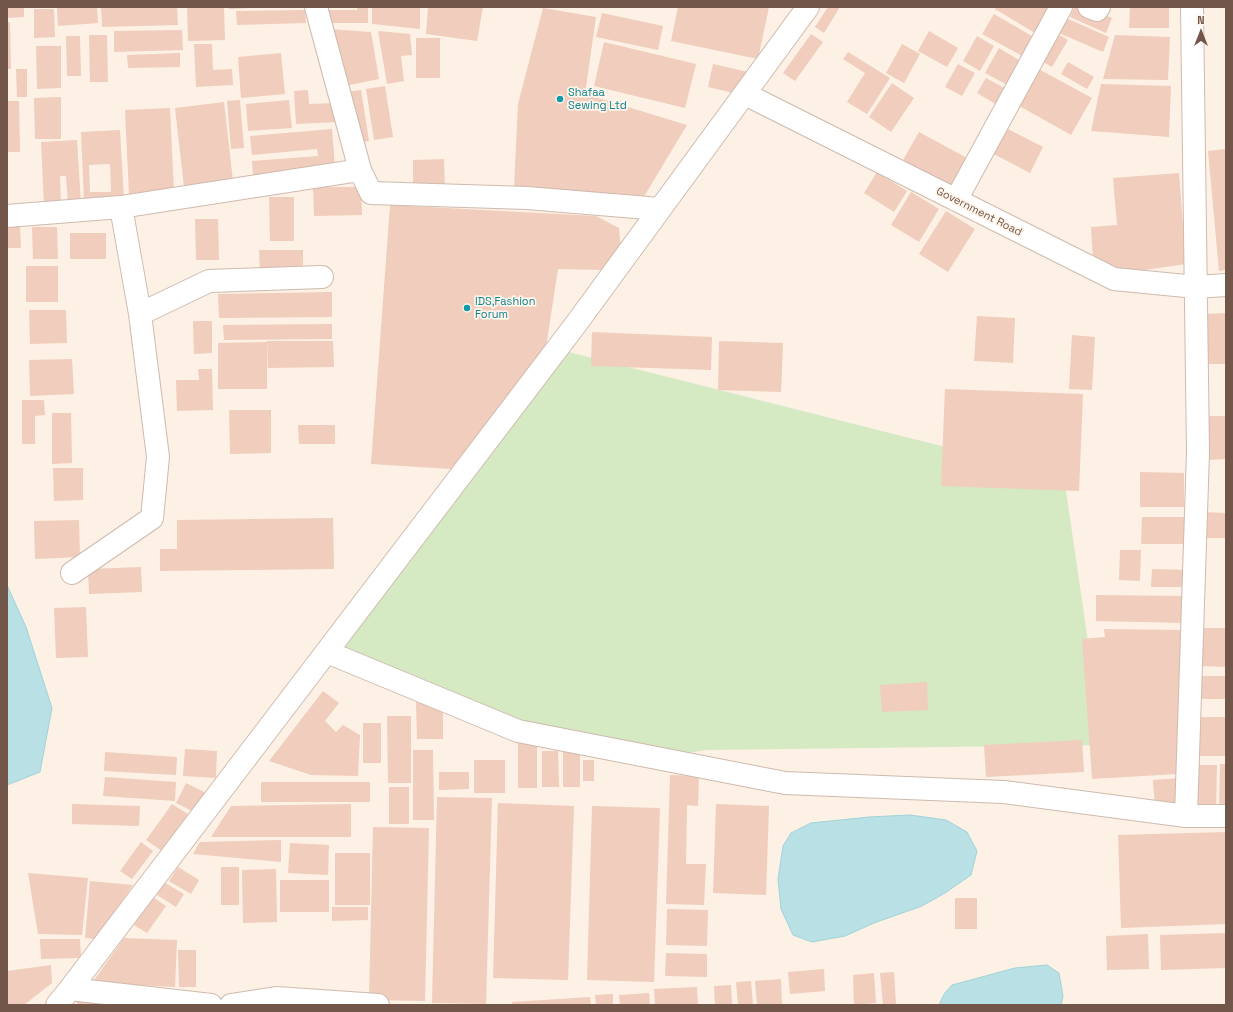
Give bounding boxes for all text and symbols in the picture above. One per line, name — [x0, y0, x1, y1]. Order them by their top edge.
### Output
north arrow — [1181, 12, 1221, 52]
text: N — [1197, 13, 1205, 27]
place label: Shafaa Sewing Ltd — [568, 86, 627, 112]
marker: Shafaa Sewing Ltd — [555, 94, 565, 104]
street label: Government Road — [934, 185, 1024, 239]
place label: IDS,Fashion Forum — [475, 295, 535, 321]
marker: IDS,Fashion Forum — [462, 303, 472, 313]

